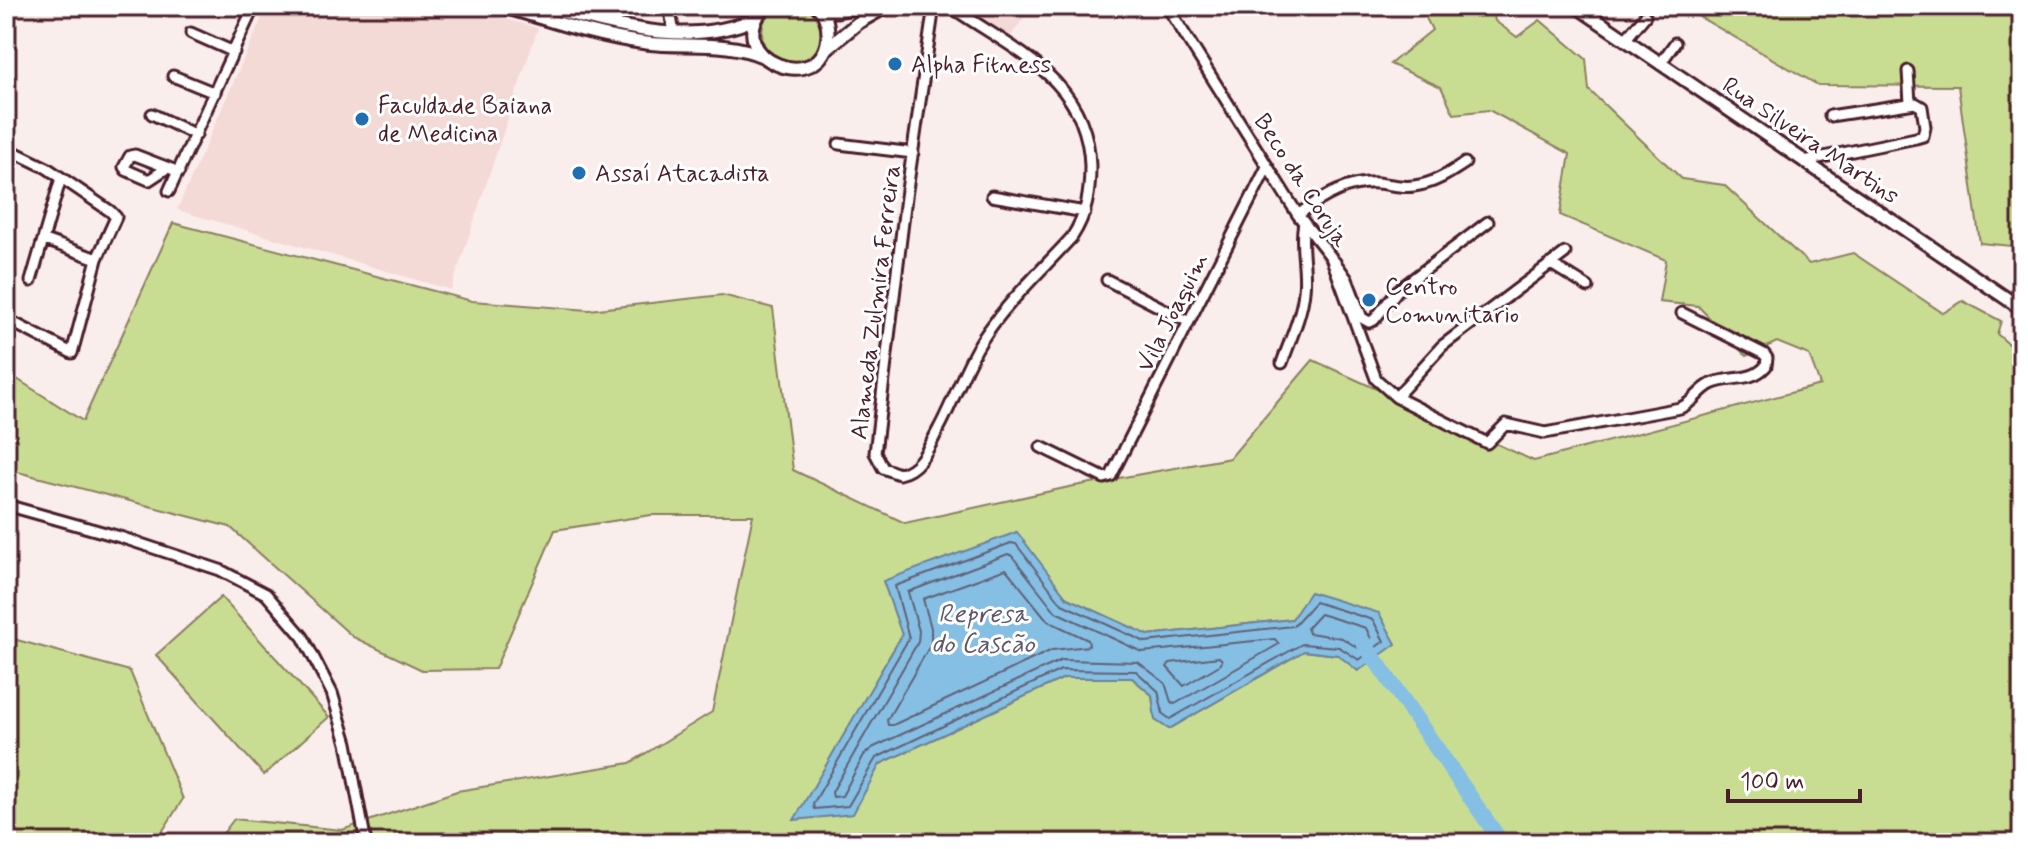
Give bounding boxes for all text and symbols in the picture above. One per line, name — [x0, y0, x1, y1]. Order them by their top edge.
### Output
place label: Alpha Fitness — [911, 50, 1051, 81]
marker: Alpha Fitness — [886, 55, 904, 73]
street label: Rua Silveira Martins — [1716, 71, 1905, 212]
place label: Faculdade Baiana de Medicina — [378, 91, 552, 150]
street label: Beco da Coruja — [1246, 108, 1356, 254]
marker: Faculdade Baiana de Medicina — [353, 110, 371, 128]
place label: Assaí Atacadista — [595, 159, 770, 190]
street label: Alameda Zulmira Ferreira — [844, 163, 909, 441]
marker: Assaí Atacadista — [570, 164, 588, 182]
street label: Vila Joaquim — [1130, 248, 1217, 377]
place label: Centro Comunitario — [1385, 272, 1519, 331]
marker: Centro Comunitario — [1360, 291, 1378, 309]
water label: Represa do Cascão — [931, 598, 1035, 662]
scale bar — [1728, 753, 1860, 803]
text: 100 m — [1740, 767, 1804, 798]

